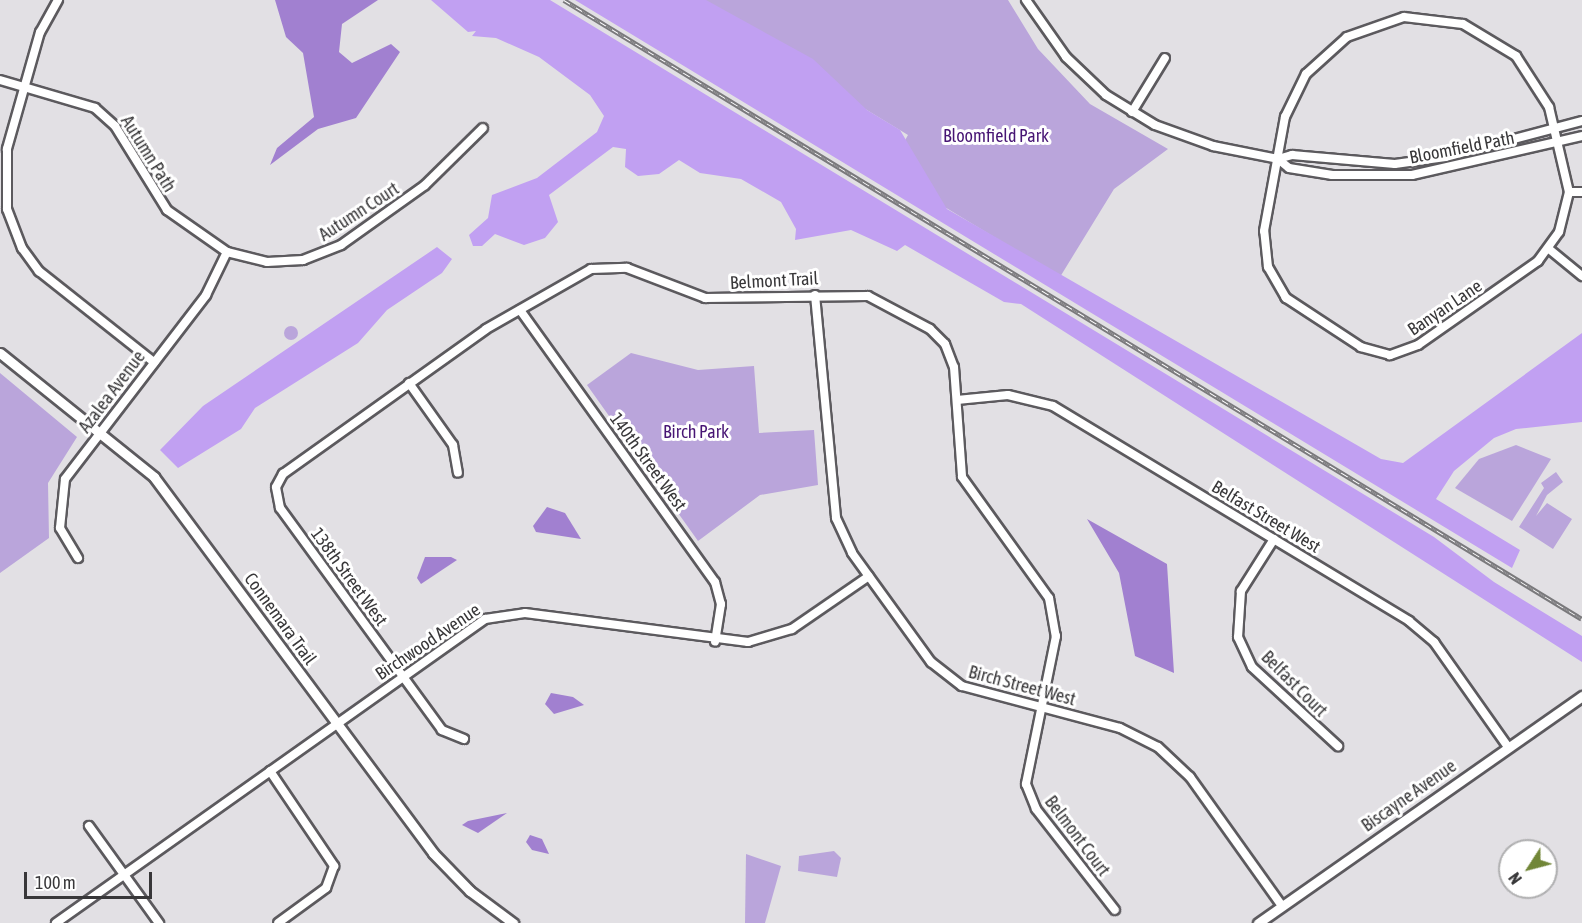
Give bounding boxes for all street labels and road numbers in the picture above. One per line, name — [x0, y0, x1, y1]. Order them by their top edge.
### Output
street label: Autumn Path — [116, 112, 180, 196]
street label: Bloomfield Path — [1408, 127, 1516, 169]
street label: Autumn Court — [315, 178, 403, 246]
street label: Belmont Trail — [729, 268, 819, 294]
street label: Banyan Lane — [1404, 275, 1486, 341]
street label: Azalea Avenue — [74, 347, 150, 437]
street label: 140th Street West — [605, 409, 691, 515]
street label: Belfast Street West — [1208, 476, 1324, 558]
street label: 138th Street West — [306, 524, 392, 630]
street label: Connemara Trail — [239, 569, 321, 669]
street label: Birchwood Avenue — [372, 599, 484, 685]
street label: Belfast Court — [1257, 647, 1331, 721]
street label: Birch Street West — [966, 661, 1078, 711]
street label: Biscayne Avenue — [1357, 755, 1461, 837]
street label: Belmont Court — [1040, 792, 1114, 880]

